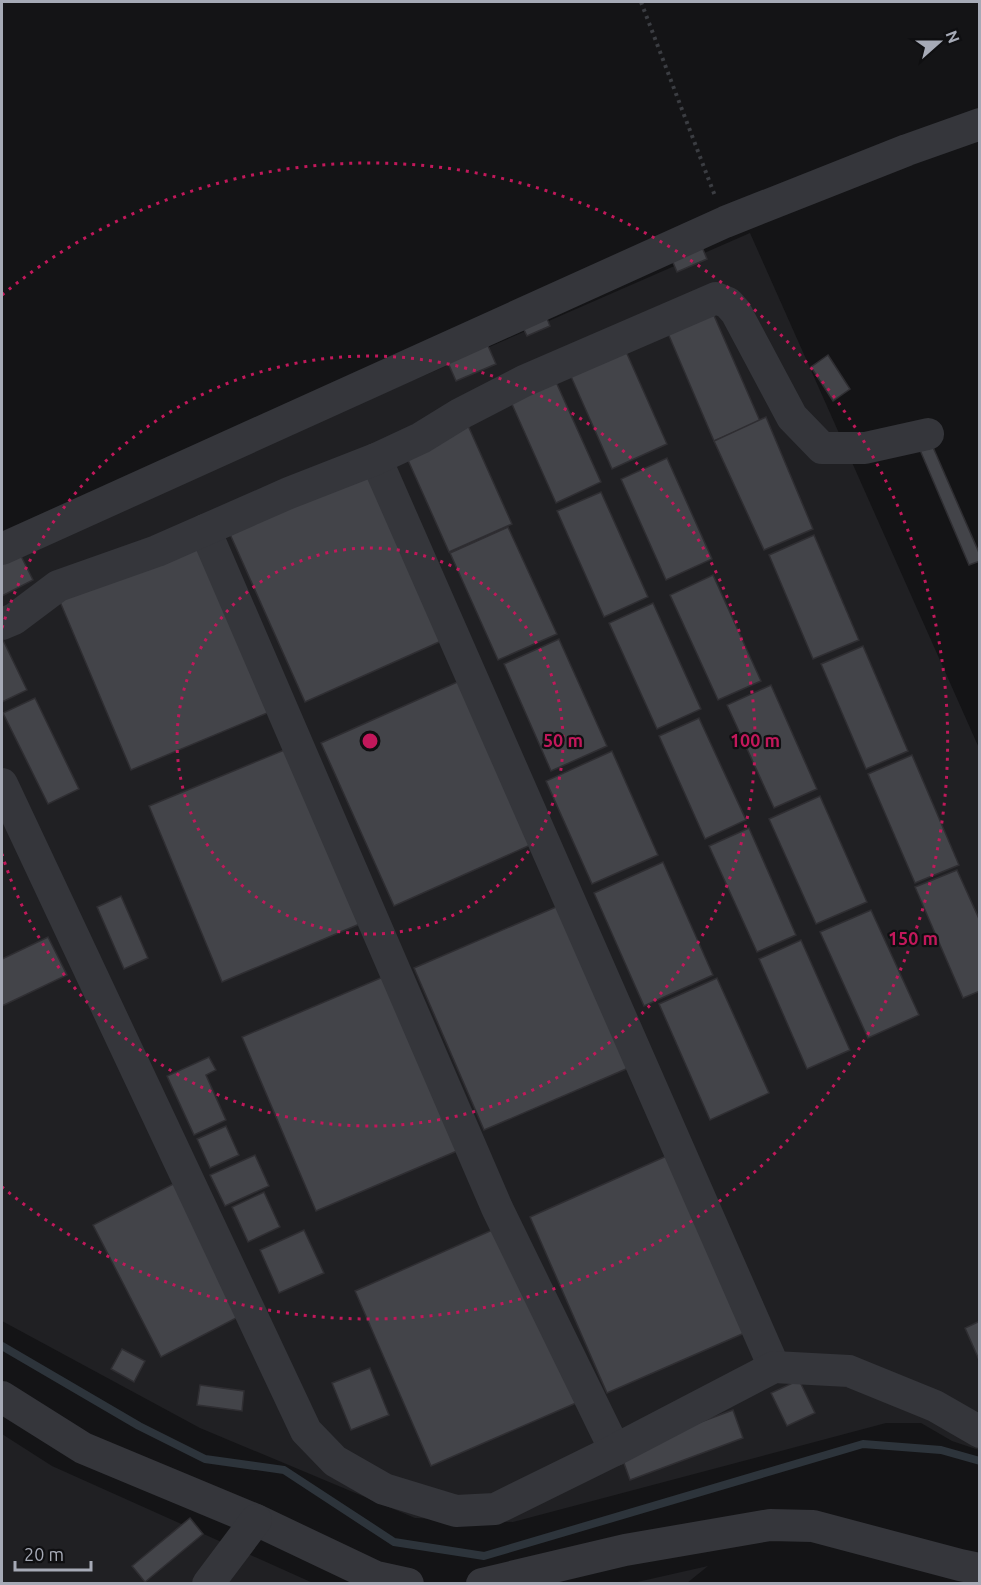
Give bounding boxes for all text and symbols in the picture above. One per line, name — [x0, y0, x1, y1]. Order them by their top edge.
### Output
north arrow — [909, 12, 969, 72]
text: N — [942, 28, 964, 45]
text: 50 m — [543, 730, 583, 750]
text: 100 m — [730, 730, 780, 750]
centre of rings — [360, 731, 380, 751]
text: 150 m — [888, 928, 938, 948]
scale bar — [15, 1534, 92, 1572]
text: 20 m — [24, 1544, 64, 1564]

